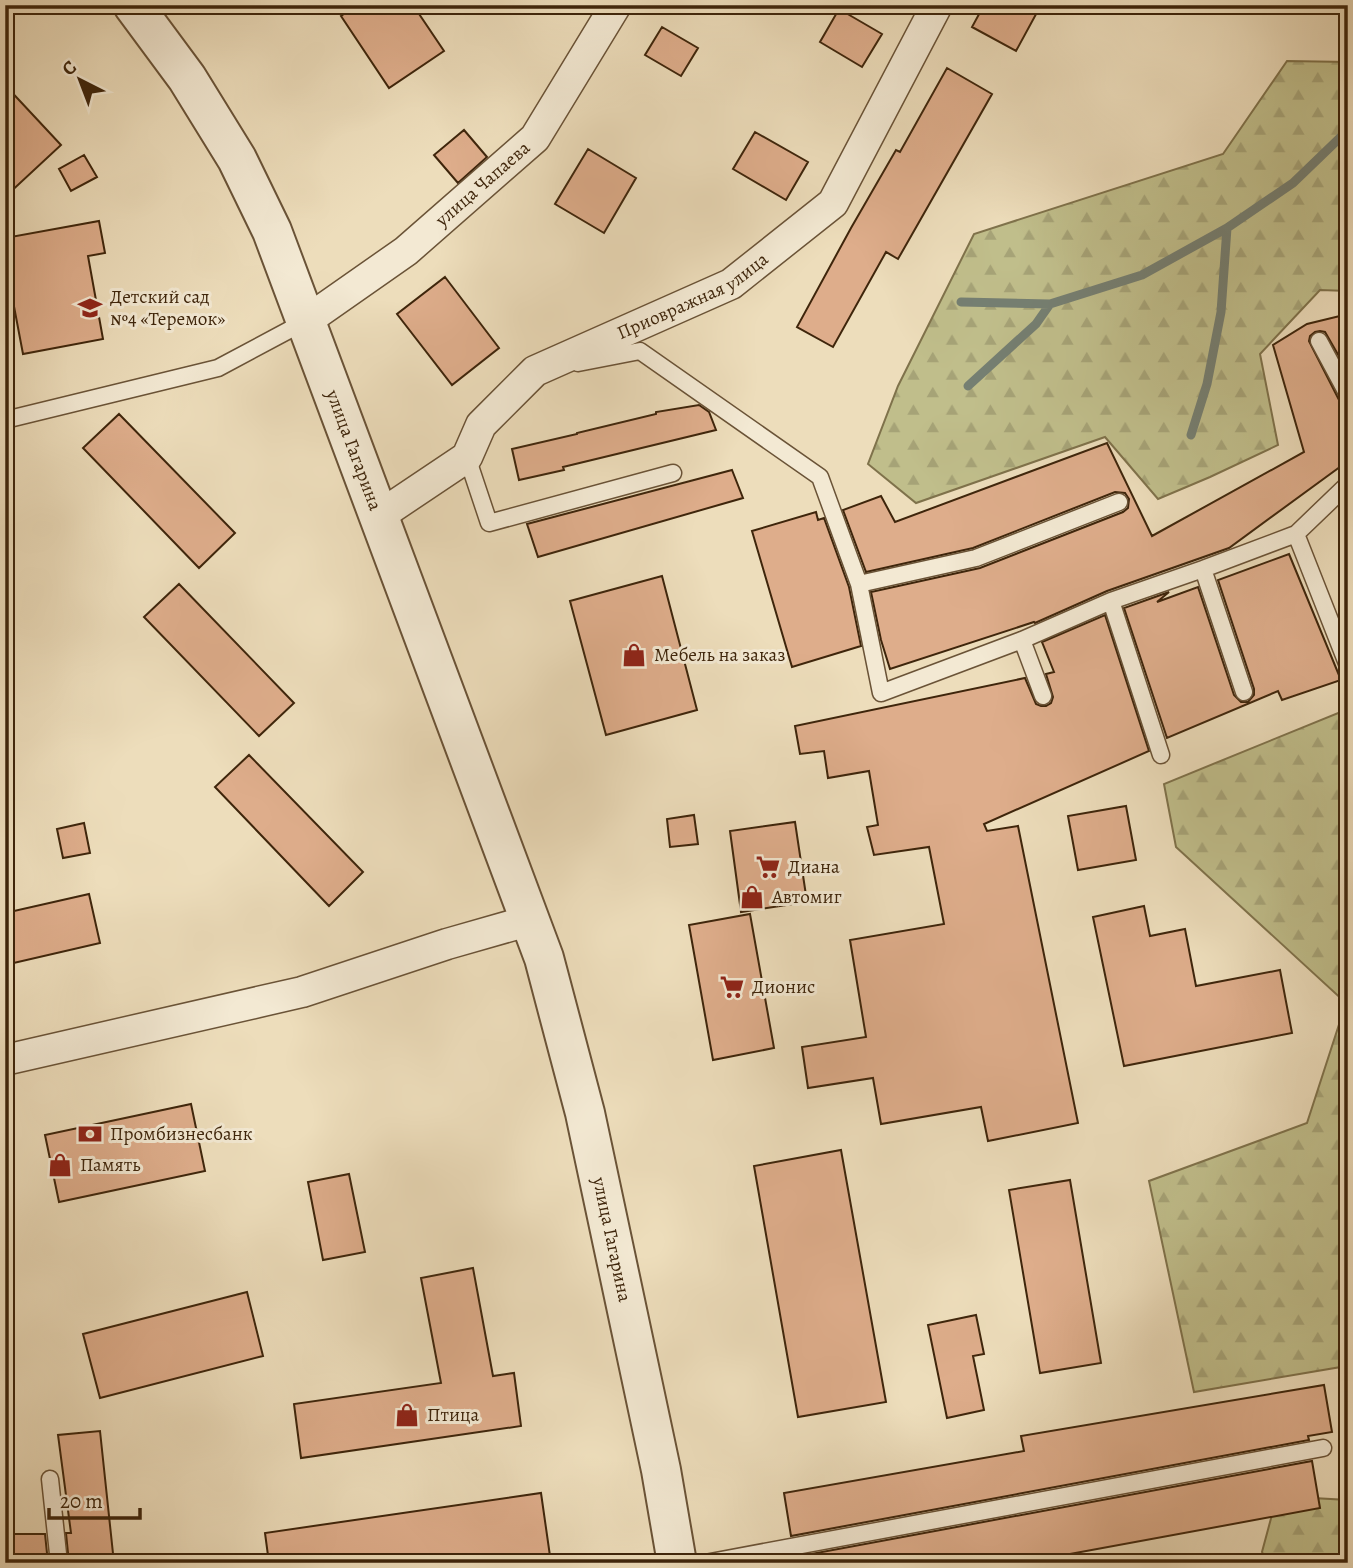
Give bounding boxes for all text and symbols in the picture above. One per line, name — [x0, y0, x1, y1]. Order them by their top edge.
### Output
north arrow — [46, 46, 116, 116]
text: С — [56, 55, 82, 82]
street label: улица Чапаева — [429, 135, 536, 233]
street label: Приовражная улица — [613, 246, 774, 346]
place label: Детский сад №4 «Теремок» — [110, 284, 225, 332]
school or university icon: Детский сад №4 «Теремок» — [76, 294, 104, 322]
street label: улица Гагарина — [319, 385, 388, 514]
shop icon: Мебель на заказ — [620, 641, 648, 669]
place label: Мебель на заказ — [654, 642, 785, 668]
supermarket icon: Диана — [754, 853, 782, 881]
place label: Диана — [788, 854, 840, 880]
shop icon: Автомиг — [738, 883, 766, 911]
place label: Автомиг — [771, 884, 842, 910]
supermarket icon: Дионис — [718, 973, 746, 1001]
place label: Дионис — [752, 974, 815, 1000]
bank icon: Промбизнесбанк — [76, 1120, 104, 1148]
place label: Промбизнесбанк — [110, 1121, 253, 1147]
shop icon: Память — [46, 1151, 74, 1179]
place label: Память — [80, 1152, 141, 1178]
street label: улица Гагарина — [586, 1174, 638, 1305]
shop icon: Птица — [393, 1401, 421, 1429]
place label: Птица — [427, 1402, 480, 1428]
scale bar — [49, 1477, 140, 1521]
text: 20 m — [60, 1487, 103, 1515]

